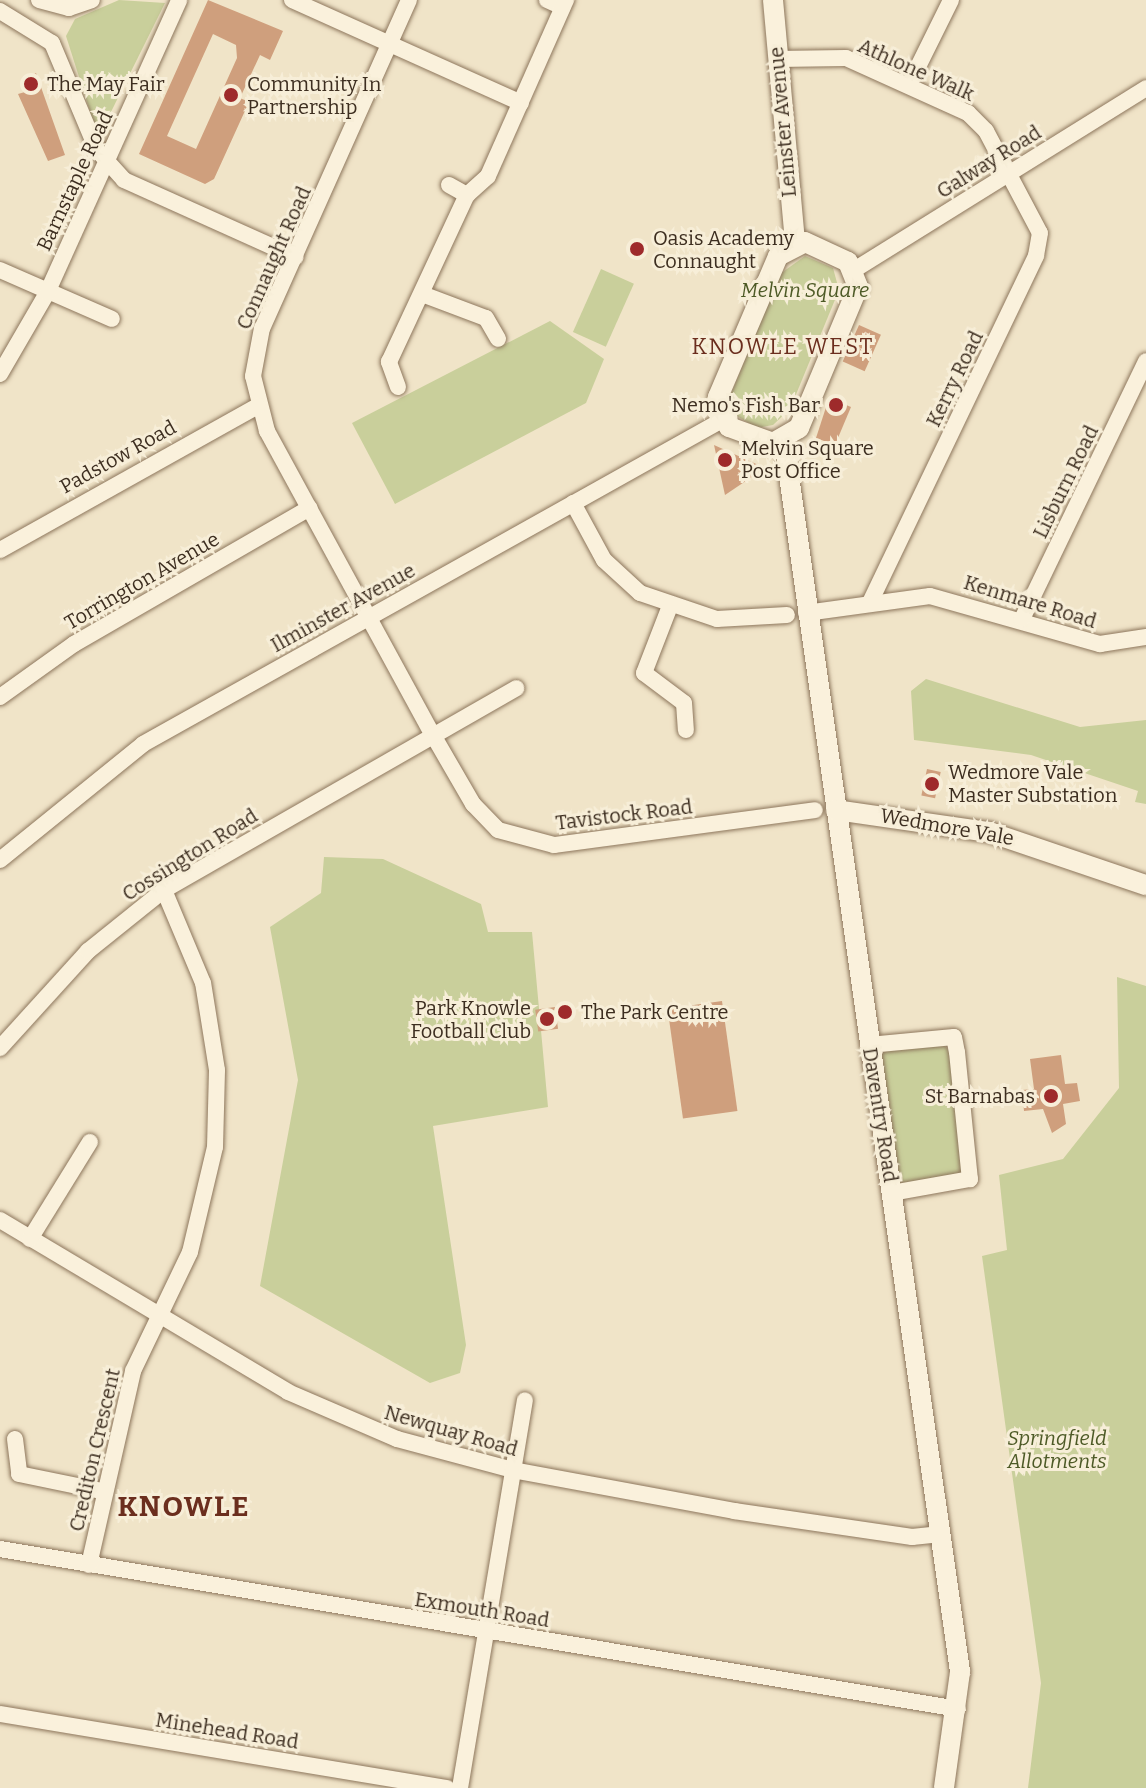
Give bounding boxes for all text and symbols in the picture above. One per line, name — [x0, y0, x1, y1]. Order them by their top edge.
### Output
street label: Athlone Walk — [854, 34, 978, 106]
street label: Leinster Avenue — [764, 46, 802, 198]
place label: The May Fair — [47, 72, 165, 96]
place label: Community In Partnership — [247, 72, 381, 119]
marker: The May Fair — [22, 75, 40, 93]
marker: Community In Partnership — [222, 86, 240, 104]
street label: Barnstaple Road — [32, 107, 118, 255]
street label: Galway Road — [932, 120, 1046, 204]
street label: Connaught Road — [232, 183, 316, 333]
place label: Oasis Academy Connaught — [653, 226, 794, 273]
marker: Oasis Academy Connaught — [628, 240, 646, 258]
park label: Melvin Square — [741, 278, 869, 302]
street label: Kerry Road — [922, 327, 988, 431]
district label: KNOWLE WEST — [692, 334, 874, 360]
place label: Nemo's Fish Bar — [671, 393, 820, 417]
marker: Nemo's Fish Bar — [827, 396, 845, 414]
street label: Padstow Road — [56, 415, 180, 499]
street label: Lisburn Road — [1028, 422, 1104, 542]
place label: Melvin Square Post Office — [741, 436, 874, 483]
marker: Melvin Square Post Office — [716, 451, 734, 469]
street label: Torrington Avenue — [60, 527, 224, 635]
street label: Ilminster Avenue — [267, 558, 419, 658]
street label: Kenmare Road — [961, 570, 1099, 634]
place label: Wedmore Vale Master Substation — [948, 760, 1117, 807]
marker: Wedmore Vale Master Substation — [923, 775, 941, 793]
street label: Tavistock Road — [554, 795, 694, 835]
street label: Wedmore Vale — [878, 803, 1016, 851]
street label: Cossington Road — [118, 804, 262, 906]
place label: Park Knowle Football Club — [411, 996, 531, 1043]
place label: The Park Centre — [581, 1000, 729, 1024]
marker: The Park Centre — [556, 1003, 574, 1021]
marker: Park Knowle Football Club — [538, 1010, 556, 1028]
street label: Daventry Road — [858, 1046, 902, 1184]
place label: St Barnabas — [924, 1084, 1035, 1108]
marker: St Barnabas — [1042, 1087, 1060, 1105]
street label: Crediton Crescent — [65, 1366, 125, 1534]
street label: Newquay Road — [382, 1401, 520, 1461]
park label: Springfield Allotments — [1007, 1426, 1107, 1473]
district label: KNOWLE — [117, 1490, 251, 1524]
street label: Exmouth Road — [413, 1588, 551, 1632]
street label: Minehead Road — [154, 1708, 300, 1754]

